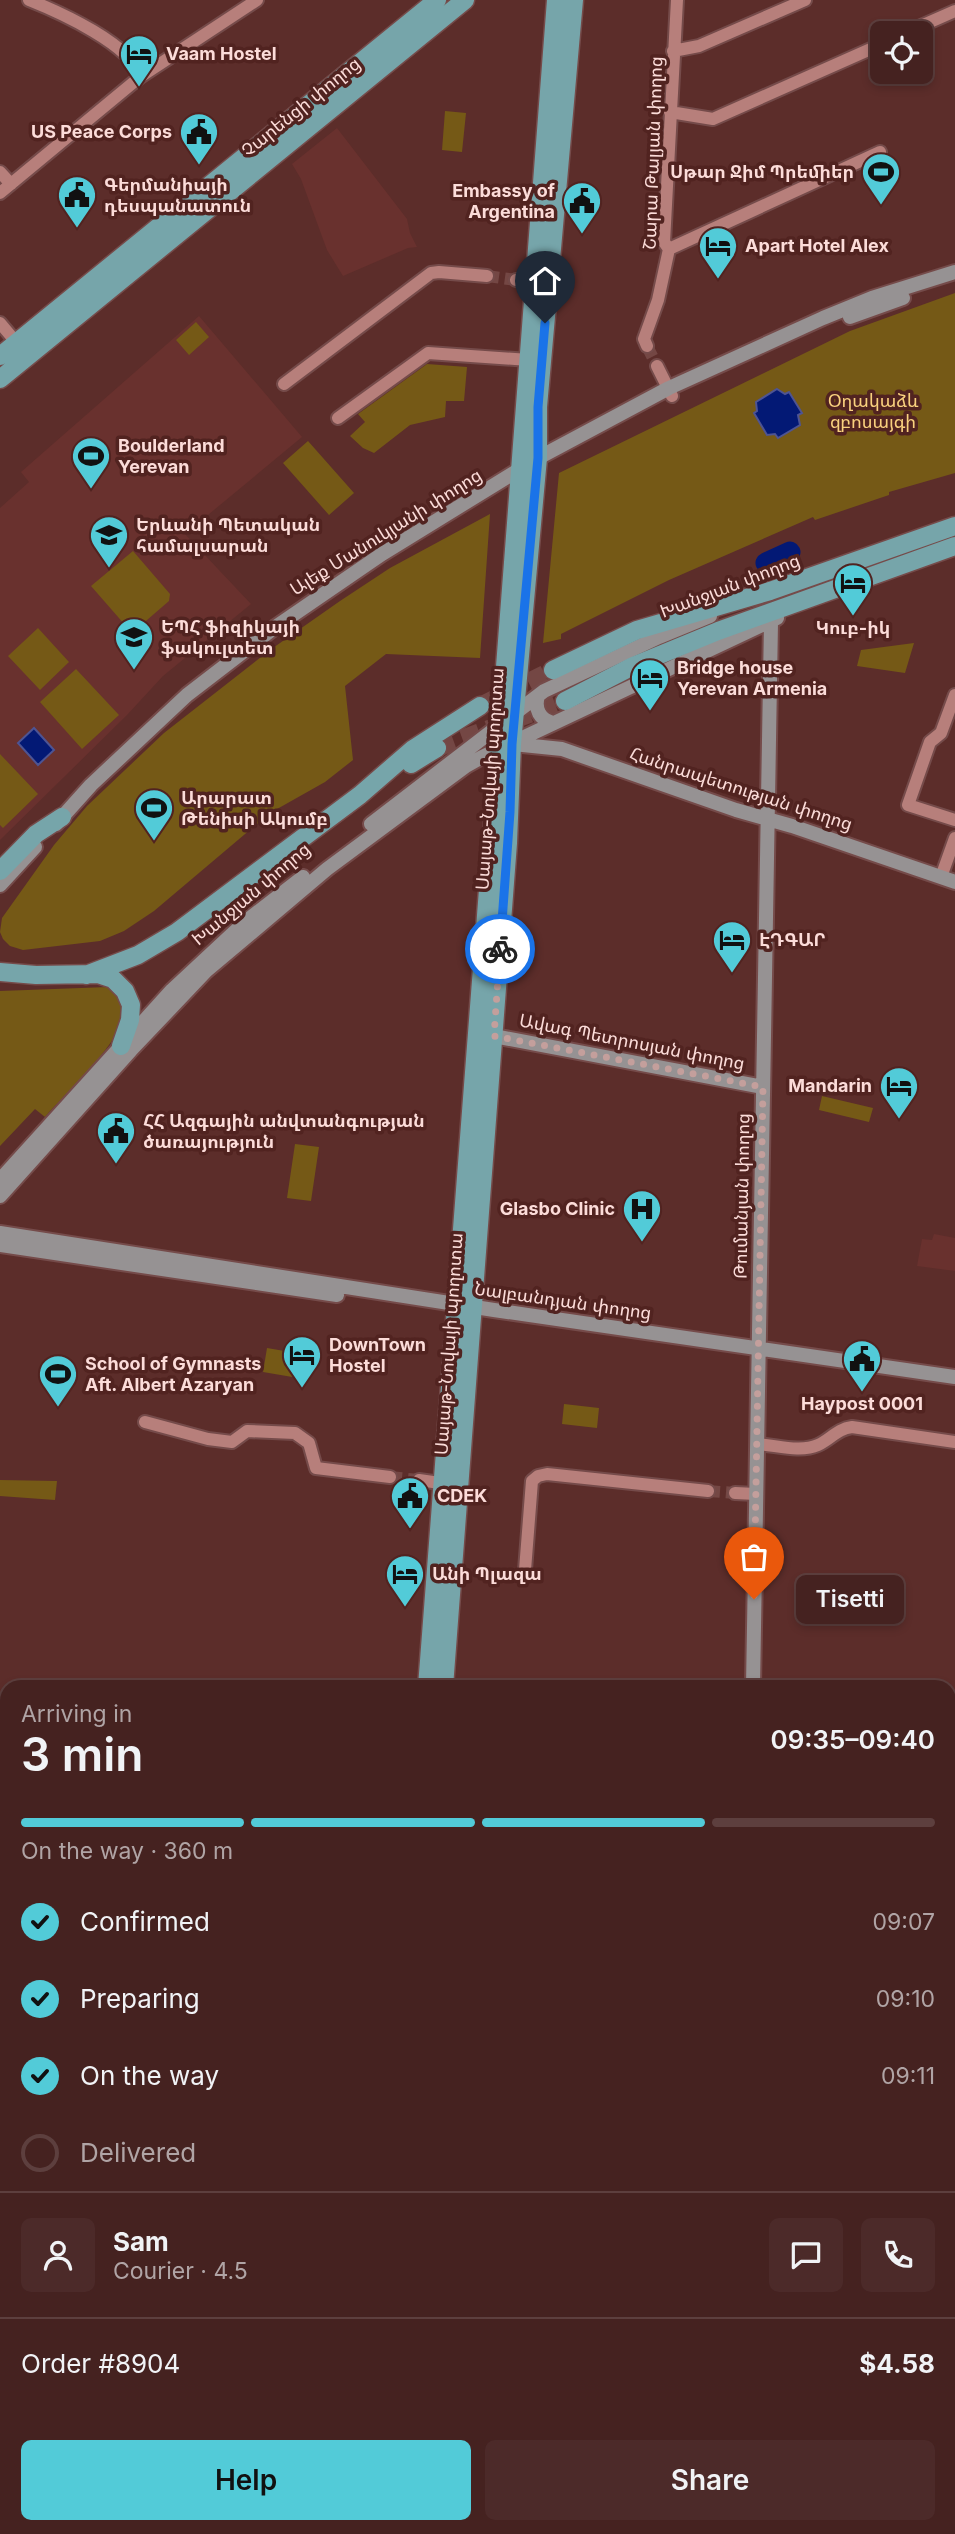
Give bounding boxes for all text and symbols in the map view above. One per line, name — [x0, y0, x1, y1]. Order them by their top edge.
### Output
map controls — [870, 21, 933, 84]
button: locate — [870, 21, 933, 84]
hotel icon: Vaam Hostel — [118, 33, 160, 88]
place label: Vaam Hostel — [166, 43, 277, 64]
street label: Չարենցի փողոց — [237, 52, 364, 161]
street label: Շարա Թալյան փողոց — [639, 56, 666, 250]
public building icon: US Peace Corps — [178, 111, 220, 166]
place label: US Peace Corps — [31, 121, 172, 142]
sports icon: Սթար Ջիմ Պրեմիեր — [860, 151, 902, 206]
place label: Սթար Ջիմ Պրեմիեր — [670, 161, 854, 182]
public building icon: Գերմանիայի դեսպանատուն — [56, 174, 98, 229]
place label: Գերմանիայի դեսպանատուն — [104, 174, 251, 216]
place label: Embassy of Argentina — [452, 180, 555, 222]
public building icon: Embassy of Argentina — [561, 180, 603, 235]
hotel icon: Apart Hotel Alex — [697, 225, 739, 280]
place label: Apart Hotel Alex — [745, 235, 889, 256]
pin — [515, 251, 575, 323]
icon: home — [526, 262, 564, 300]
park label: Օղակաձև զբոսայգի — [828, 390, 919, 432]
sports icon: Boulderland Yerevan — [70, 435, 112, 490]
place label: Boulderland Yerevan — [118, 435, 225, 477]
street label: Ալեք Մանուկյանի փողոց — [286, 464, 485, 599]
school or university icon: Երևանի Պետական համալսարան — [88, 514, 130, 569]
place label: Երևանի Պետական համալսարան — [136, 514, 320, 556]
street label: Խանջյան փողոց — [657, 549, 803, 622]
hotel icon: Կուբ-իկ — [832, 562, 874, 617]
school or university icon: ԵՊՀ ֆիզիկայի ֆակուլտետ — [113, 616, 155, 671]
place label: ԵՊՀ ֆիզիկայի ֆակուլտետ — [161, 616, 300, 658]
place label: Կուբ-իկ — [816, 617, 890, 638]
hotel icon: Bridge house Yerevan Armenia — [629, 657, 671, 712]
place label: Bridge house Yerevan Armenia — [677, 657, 827, 699]
street label: Սայաթ-Նովայի պողոտա — [471, 667, 508, 891]
street label: Հանրապետության փողոց — [627, 743, 855, 835]
sports icon: Արարատ Թենիսի Ակումբ — [133, 787, 175, 842]
place label: Արարատ Թենիսի Ակումբ — [181, 787, 328, 829]
street label: Խանջյան փողոց — [187, 838, 314, 949]
courier — [465, 914, 535, 984]
hotel icon: ԷԴԳԱՐ — [711, 919, 753, 974]
place label: ԷԴԳԱՐ — [759, 929, 826, 950]
icon: bike — [481, 930, 519, 968]
street label: Ավագ Պետրոսյան փողոց — [517, 1009, 747, 1074]
hotel icon: Mandarin — [878, 1065, 920, 1120]
place label: Mandarin — [788, 1075, 872, 1096]
public building icon: ՀՀ Ազգային անվտանգության ծառայություն — [95, 1110, 137, 1165]
place label: ՀՀ Ազգային անվտանգության ծառայություն — [143, 1110, 425, 1152]
street label: Թումանյան փողոց — [730, 1113, 753, 1279]
hospital icon: Glasbo Clinic — [621, 1188, 663, 1243]
place label: Glasbo Clinic — [500, 1198, 615, 1219]
street label: Սայաթ-Նովայի պողոտա — [430, 1232, 467, 1456]
street label: Նալբանդյան փողոց — [473, 1278, 653, 1323]
hotel icon: DownTown Hostel — [281, 1334, 323, 1389]
place label: DownTown Hostel — [329, 1334, 426, 1376]
public building icon: Haypost 0001 — [841, 1338, 883, 1393]
sports icon: School of Gymnasts Aft. Albert Azaryan — [37, 1353, 79, 1408]
place label: School of Gymnasts Aft. Albert Azaryan — [85, 1353, 261, 1395]
place label: Haypost 0001 — [801, 1393, 923, 1414]
public building icon: CDEK — [389, 1475, 431, 1530]
place label: CDEK — [437, 1485, 487, 1506]
pin — [724, 1527, 784, 1599]
icon: bag — [735, 1538, 773, 1576]
hotel icon: Անի Պլազա — [384, 1553, 426, 1608]
place label: Անի Պլազա — [432, 1563, 542, 1584]
callout: Tisetti — [796, 1574, 904, 1624]
text: Tisetti — [816, 1585, 884, 1613]
text: Arriving in — [21, 1700, 132, 1728]
text: 09:35–09:40 — [770, 1724, 935, 1755]
text: 3 min — [21, 1726, 143, 1782]
text: On the way · 360 m — [21, 1837, 233, 1865]
icon: check — [21, 1903, 59, 1941]
text: Confirmed — [80, 1906, 210, 1937]
text: 09:07 — [873, 1908, 935, 1936]
icon: check — [21, 1980, 59, 2018]
text: Preparing — [80, 1983, 200, 2014]
text: 09:10 — [876, 1985, 935, 2013]
icon: check — [21, 2057, 59, 2095]
text: On the way — [80, 2060, 219, 2091]
text: 09:11 — [881, 2062, 935, 2090]
text: Delivered — [80, 2137, 196, 2168]
button: person — [21, 2218, 95, 2292]
button: chat — [769, 2218, 843, 2292]
button: phone — [861, 2218, 935, 2292]
text: Sam — [113, 2226, 169, 2257]
text: Courier · 4.5 — [113, 2257, 248, 2285]
text: Order #8904 — [21, 2348, 180, 2379]
text: $4.58 — [859, 2348, 935, 2379]
button: Help — [21, 2440, 471, 2520]
button: Share — [485, 2440, 935, 2520]

